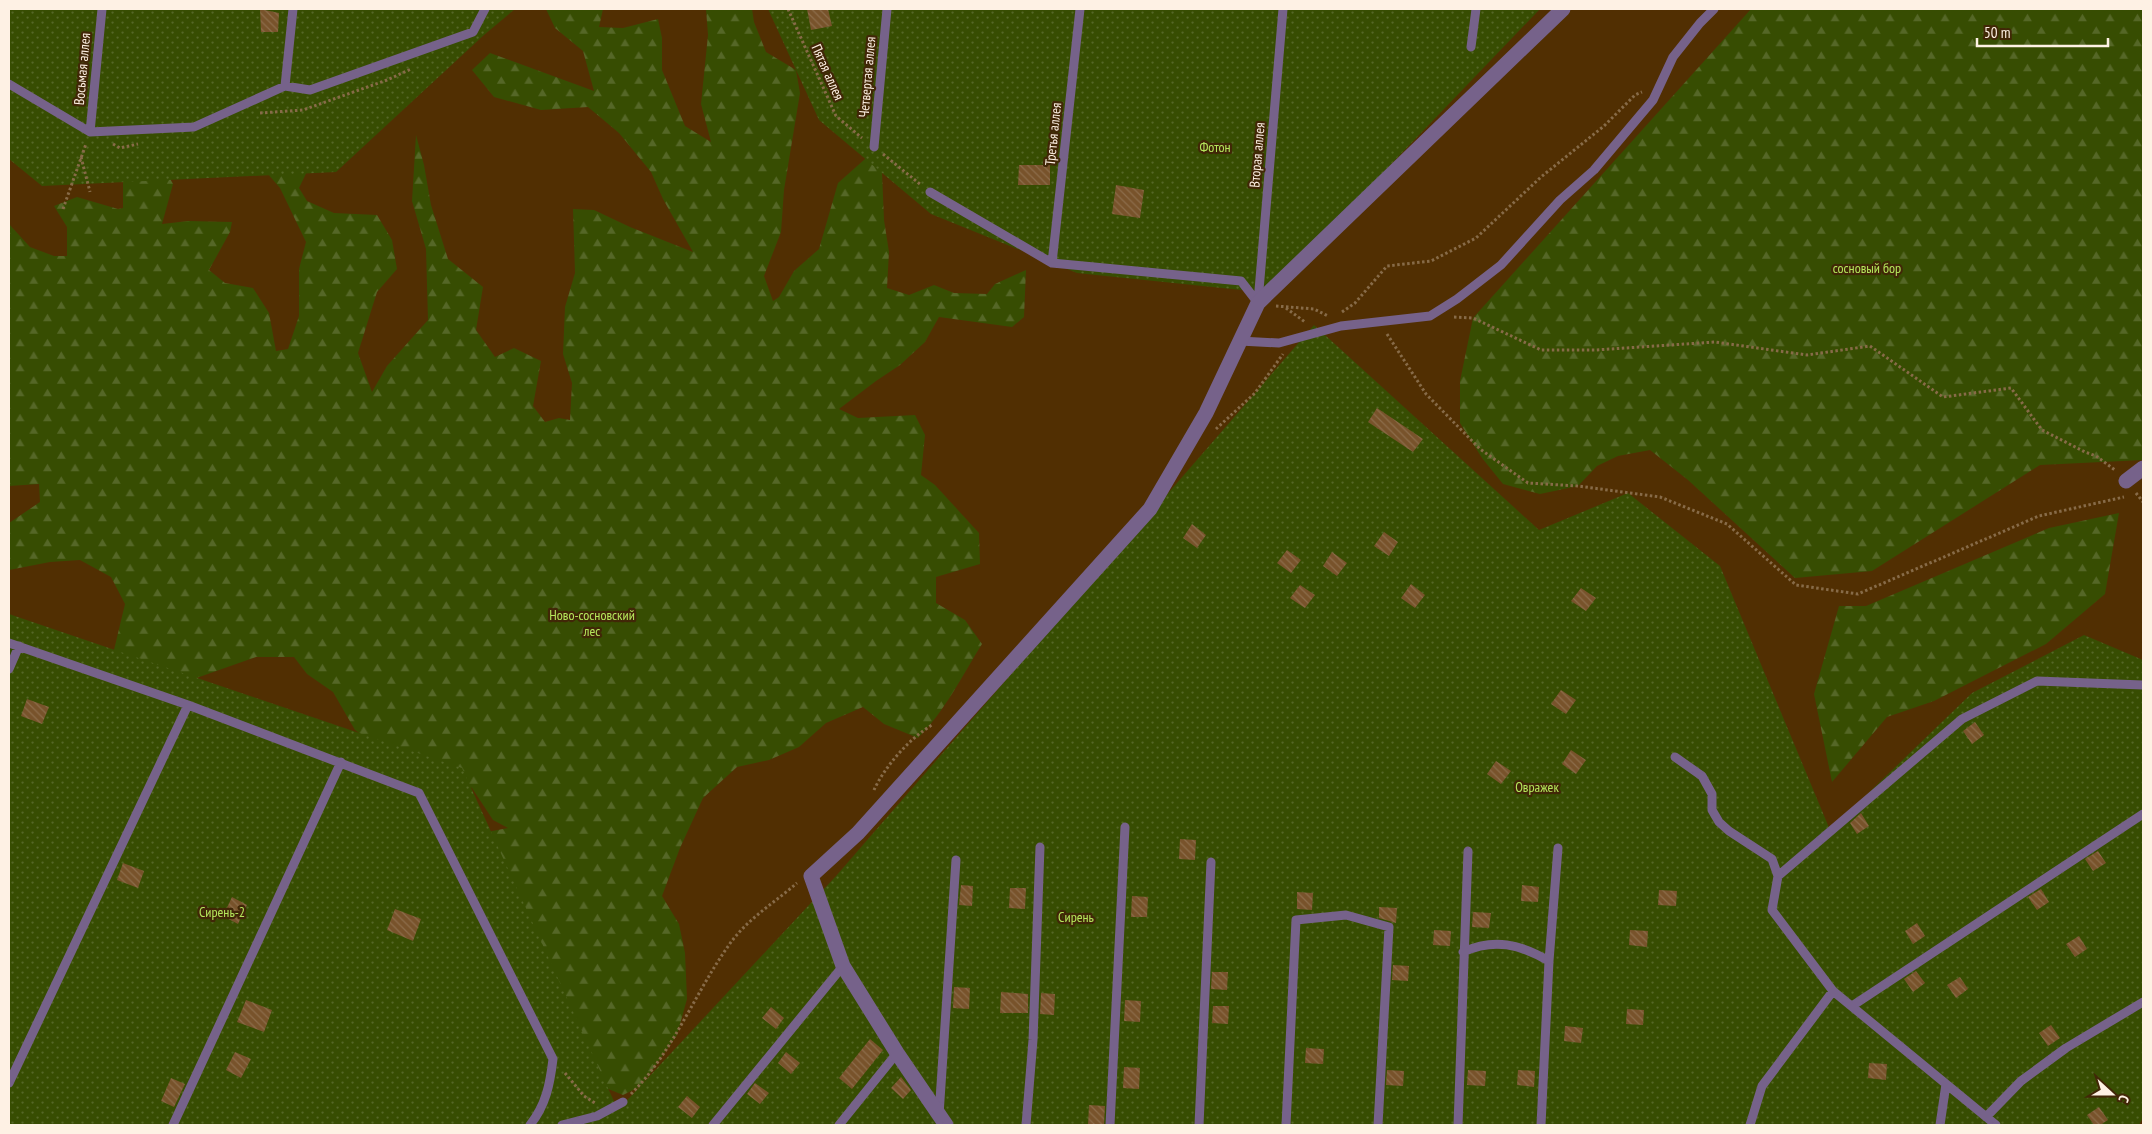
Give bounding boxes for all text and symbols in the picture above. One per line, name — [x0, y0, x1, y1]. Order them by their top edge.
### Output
scale bar — [1977, 15, 2108, 47]
text: 50 m — [1984, 23, 2010, 42]
street label: Восьмая аллея — [70, 32, 94, 106]
street label: Четвертая аллея — [855, 36, 879, 118]
street label: Пятая аллея — [808, 41, 848, 103]
street label: Третья аллея — [1041, 102, 1065, 166]
street label: Вторая аллея — [1245, 122, 1269, 188]
park label: Фотон — [1199, 138, 1231, 156]
park label: сосновый бор — [1833, 259, 1901, 277]
park label: Ново-сосновский лес — [549, 606, 635, 640]
park label: Овражек — [1515, 778, 1559, 796]
park label: Сирень-2 — [199, 903, 245, 921]
park label: Сирень — [1058, 908, 1094, 926]
north arrow — [2087, 1069, 2137, 1119]
text: С — [2114, 1092, 2134, 1105]

